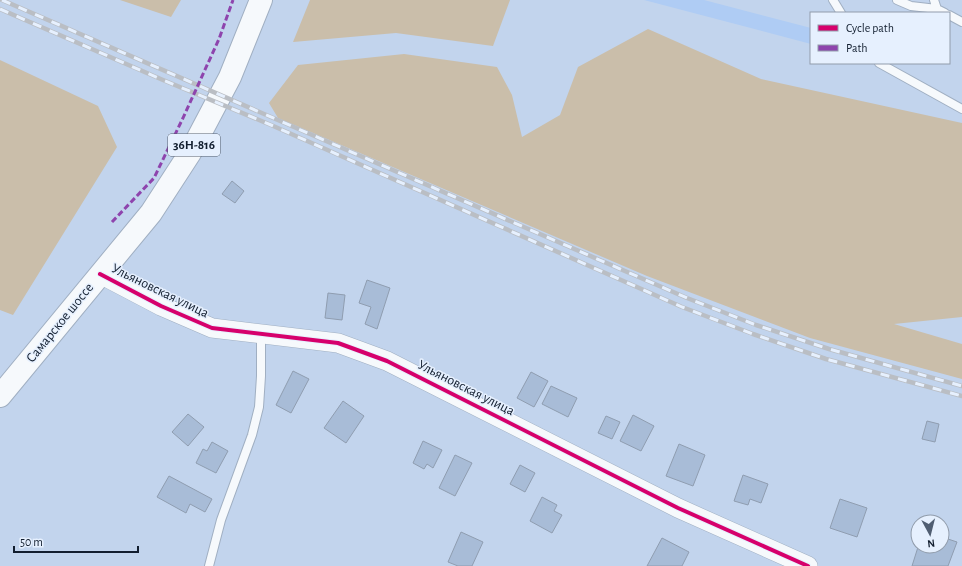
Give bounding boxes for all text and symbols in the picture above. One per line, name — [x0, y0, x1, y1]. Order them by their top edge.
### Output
legend — [810, 12, 950, 64]
text: Cycle path — [846, 22, 894, 35]
text: Path — [846, 42, 868, 54]
road number: 36Н-816 — [168, 134, 220, 156]
street label: Ульяновская улица — [109, 261, 211, 321]
street label: Самарское шоссе — [24, 281, 96, 365]
street label: Ульяновская улица — [415, 358, 517, 419]
north arrow — [910, 514, 950, 554]
scale bar — [14, 528, 138, 554]
text: 50 m — [20, 536, 43, 548]
text: N — [927, 538, 936, 549]

